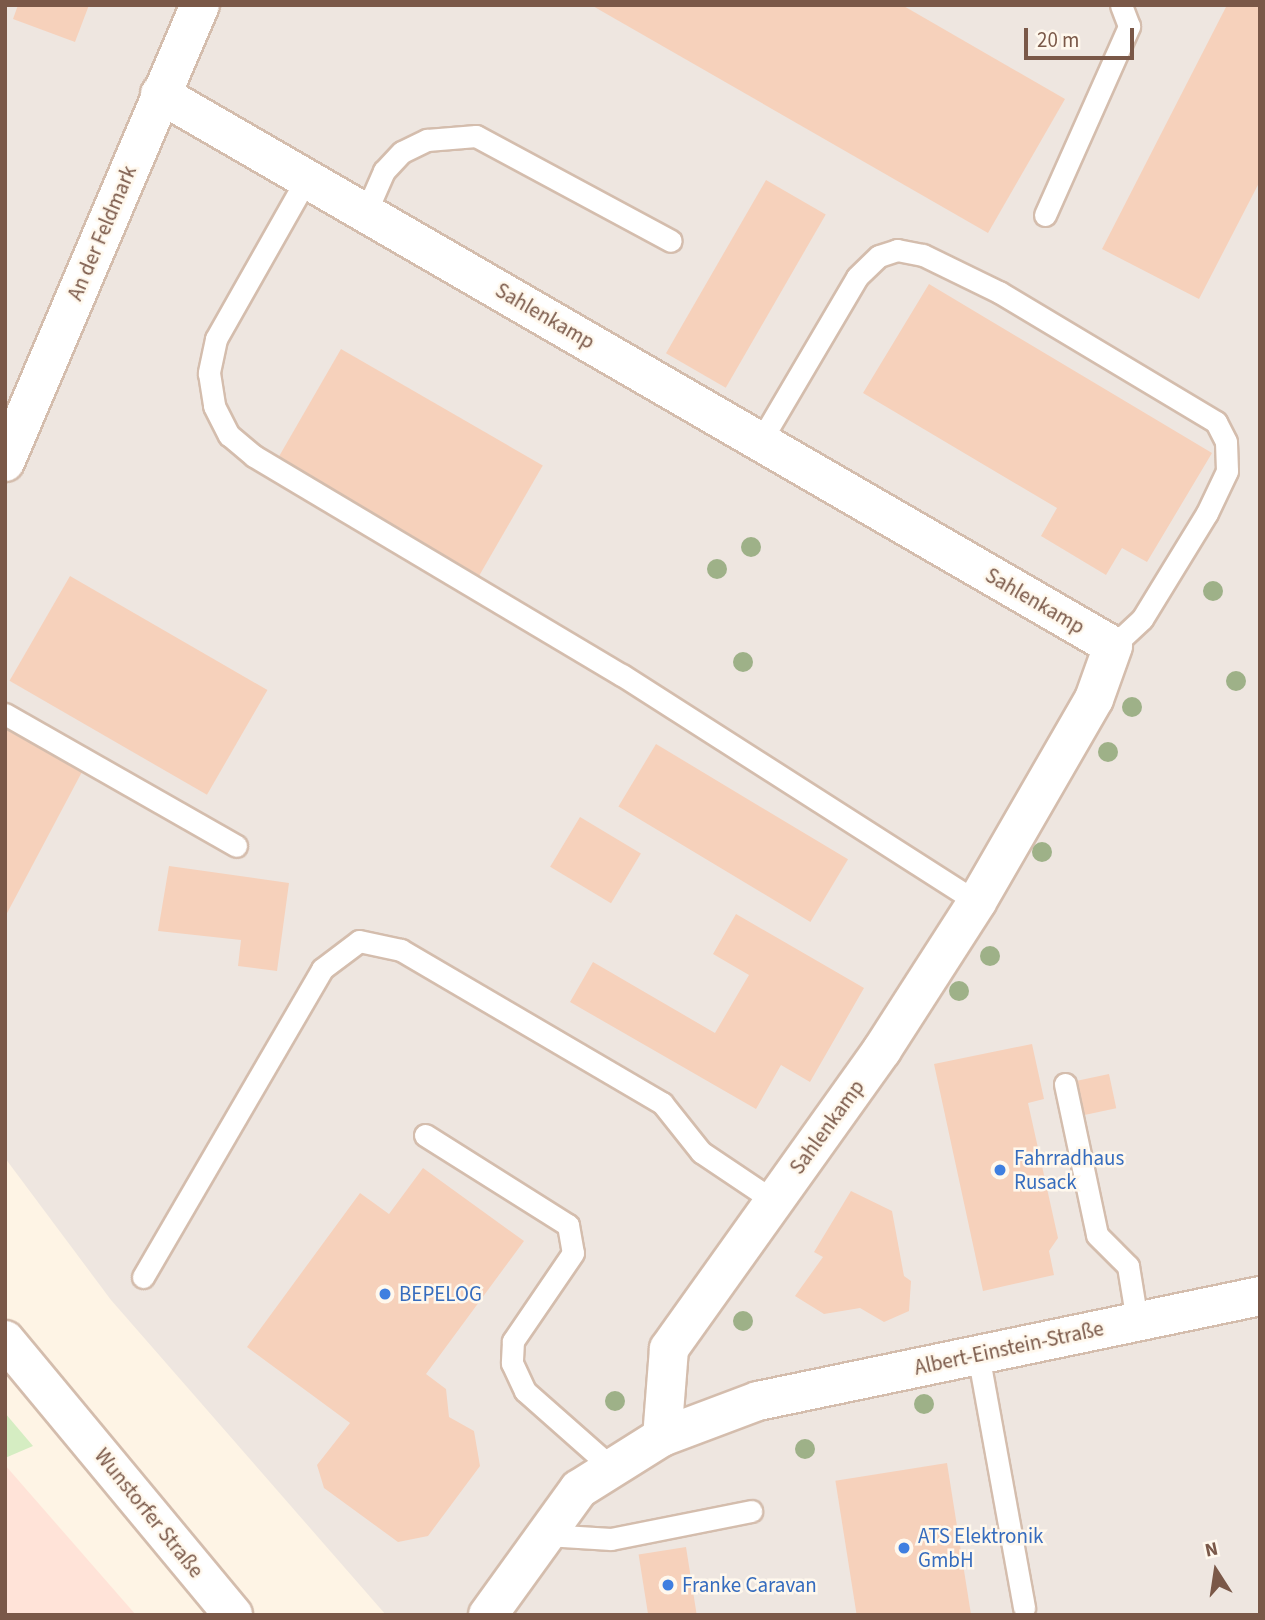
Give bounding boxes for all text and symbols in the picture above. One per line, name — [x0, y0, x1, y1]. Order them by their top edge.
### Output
scale bar — [1027, 14, 1137, 58]
text: 20 m — [1037, 25, 1079, 55]
street label: An der Feldmark — [62, 162, 142, 304]
street label: Sahlenkamp — [491, 278, 599, 354]
street label: Sahlenkamp — [981, 563, 1089, 639]
street label: Sahlenkamp — [784, 1075, 870, 1179]
place label: Fahrradhaus Rusack — [1014, 1145, 1124, 1195]
marker: Fahrradhaus Rusack — [992, 1162, 1008, 1178]
place label: BEPELOG — [399, 1281, 482, 1307]
marker: BEPELOG — [377, 1286, 393, 1302]
street label: Albert-Einstein-Straße — [912, 1316, 1106, 1380]
street label: Wunstorfer Straße — [89, 1443, 209, 1583]
place label: ATS Elektronik GmbH — [918, 1523, 1044, 1573]
text: N — [1203, 1535, 1221, 1564]
north arrow — [1181, 1536, 1251, 1606]
marker: ATS Elektronik GmbH — [896, 1540, 912, 1556]
place label: Franke Caravan — [682, 1572, 817, 1598]
marker: Franke Caravan — [660, 1577, 676, 1593]

